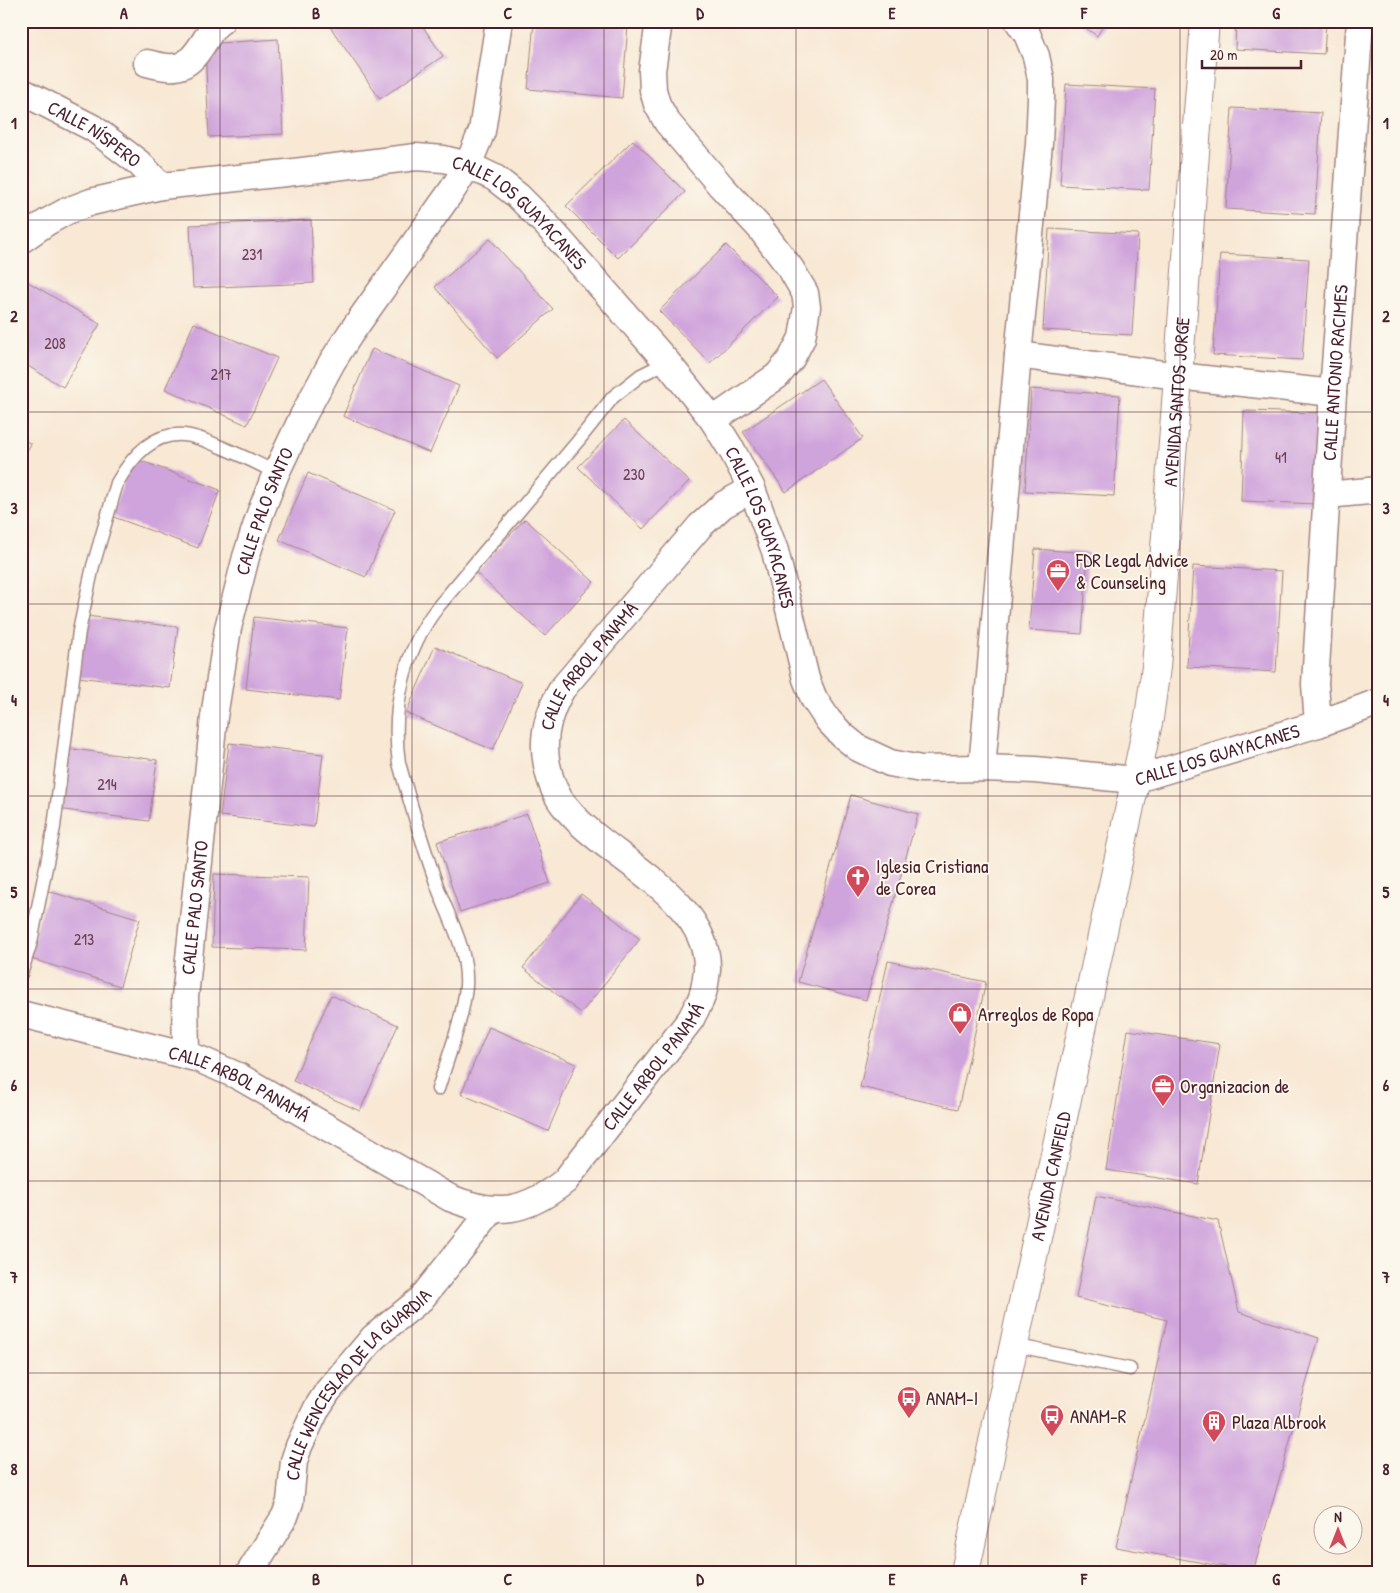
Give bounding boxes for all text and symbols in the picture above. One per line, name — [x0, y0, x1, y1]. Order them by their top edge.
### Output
text: A — [120, 2, 128, 24]
text: B — [312, 2, 320, 24]
text: C — [504, 2, 513, 24]
text: D — [696, 2, 704, 24]
text: E — [888, 2, 896, 24]
text: F — [1080, 2, 1088, 24]
text: G — [1272, 2, 1280, 24]
scale bar — [1202, 38, 1301, 70]
text: 20 m — [1210, 44, 1237, 65]
street label: CALLE NÍSPERO — [43, 94, 147, 173]
text: 1 — [11, 112, 17, 134]
text: 1 — [1383, 112, 1389, 134]
street label: CALLE LOS GUAYACANES — [450, 149, 593, 275]
house number: 231 — [242, 243, 262, 265]
street label: CALLE ANTONIO RACIMES — [1316, 284, 1354, 461]
text: 2 — [10, 305, 18, 327]
text: 2 — [1382, 305, 1390, 327]
street label: AVENIDA SANTOS JORGE — [1157, 315, 1196, 488]
house number: 208 — [44, 332, 66, 354]
house number: 217 — [210, 363, 232, 385]
street label: CALLE LOS GUAYACANES — [719, 442, 801, 611]
street label: CALLE PALO SANTO — [229, 443, 299, 578]
house number: 41 — [1275, 446, 1287, 468]
house number: 230 — [623, 463, 645, 485]
text: 3 — [10, 497, 18, 519]
text: 3 — [1382, 497, 1390, 519]
place label: FDR Legal Advice & Counseling — [1075, 547, 1189, 595]
office icon: FDR Legal Advice & Counseling — [1045, 558, 1071, 592]
street label: CALLE ARBOL PANAMÁ — [533, 596, 644, 733]
text: 4 — [11, 689, 17, 711]
text: 4 — [1383, 689, 1389, 711]
street label: CALLE LOS GUAYACANES — [1131, 717, 1303, 792]
house number: 214 — [97, 773, 117, 795]
street label: CALLE PALO SANTO — [174, 839, 214, 976]
place label: Iglesia Cristiana de Corea — [876, 853, 989, 901]
church icon: Iglesia Cristiana de Corea — [845, 864, 871, 898]
text: 5 — [11, 881, 18, 903]
text: 5 — [1383, 881, 1390, 903]
house number: 213 — [74, 928, 94, 950]
street label: CALLE ARBOL PANAMÁ — [596, 998, 710, 1136]
shop icon: Arreglos de Ropa — [947, 1001, 973, 1035]
place label: Arreglos de Ropa — [978, 1001, 1094, 1027]
street label: CALLE ARBOL PANAMÁ — [166, 1039, 315, 1128]
office icon: Organizacion de — [1150, 1073, 1176, 1107]
place label: Organizacion de — [1180, 1073, 1290, 1099]
text: 6 — [11, 1074, 18, 1096]
text: 6 — [1383, 1074, 1390, 1096]
street label: AVENIDA CANFIELD — [1024, 1109, 1077, 1243]
text: 7 — [9, 1266, 18, 1288]
text: 7 — [1381, 1266, 1390, 1288]
street label: CALLE WENCESLAO DE LA GUARDIA — [279, 1283, 437, 1482]
bus stop icon: ANAM-I — [896, 1385, 922, 1419]
place label: ANAM-I — [926, 1385, 978, 1411]
bus stop icon: ANAM-R — [1039, 1403, 1065, 1437]
place label: ANAM-R — [1070, 1403, 1127, 1429]
building icon: Plaza Albrook — [1201, 1409, 1227, 1443]
place label: Plaza Albrook — [1232, 1409, 1326, 1435]
text: 8 — [11, 1458, 18, 1480]
text: 8 — [1383, 1458, 1390, 1480]
north arrow — [1312, 1506, 1362, 1556]
text: N — [1334, 1507, 1342, 1526]
text: A — [120, 1568, 128, 1590]
text: B — [312, 1568, 320, 1590]
text: C — [504, 1568, 513, 1590]
text: D — [696, 1568, 704, 1590]
text: E — [888, 1568, 896, 1590]
text: F — [1080, 1568, 1088, 1590]
text: G — [1272, 1568, 1280, 1590]

